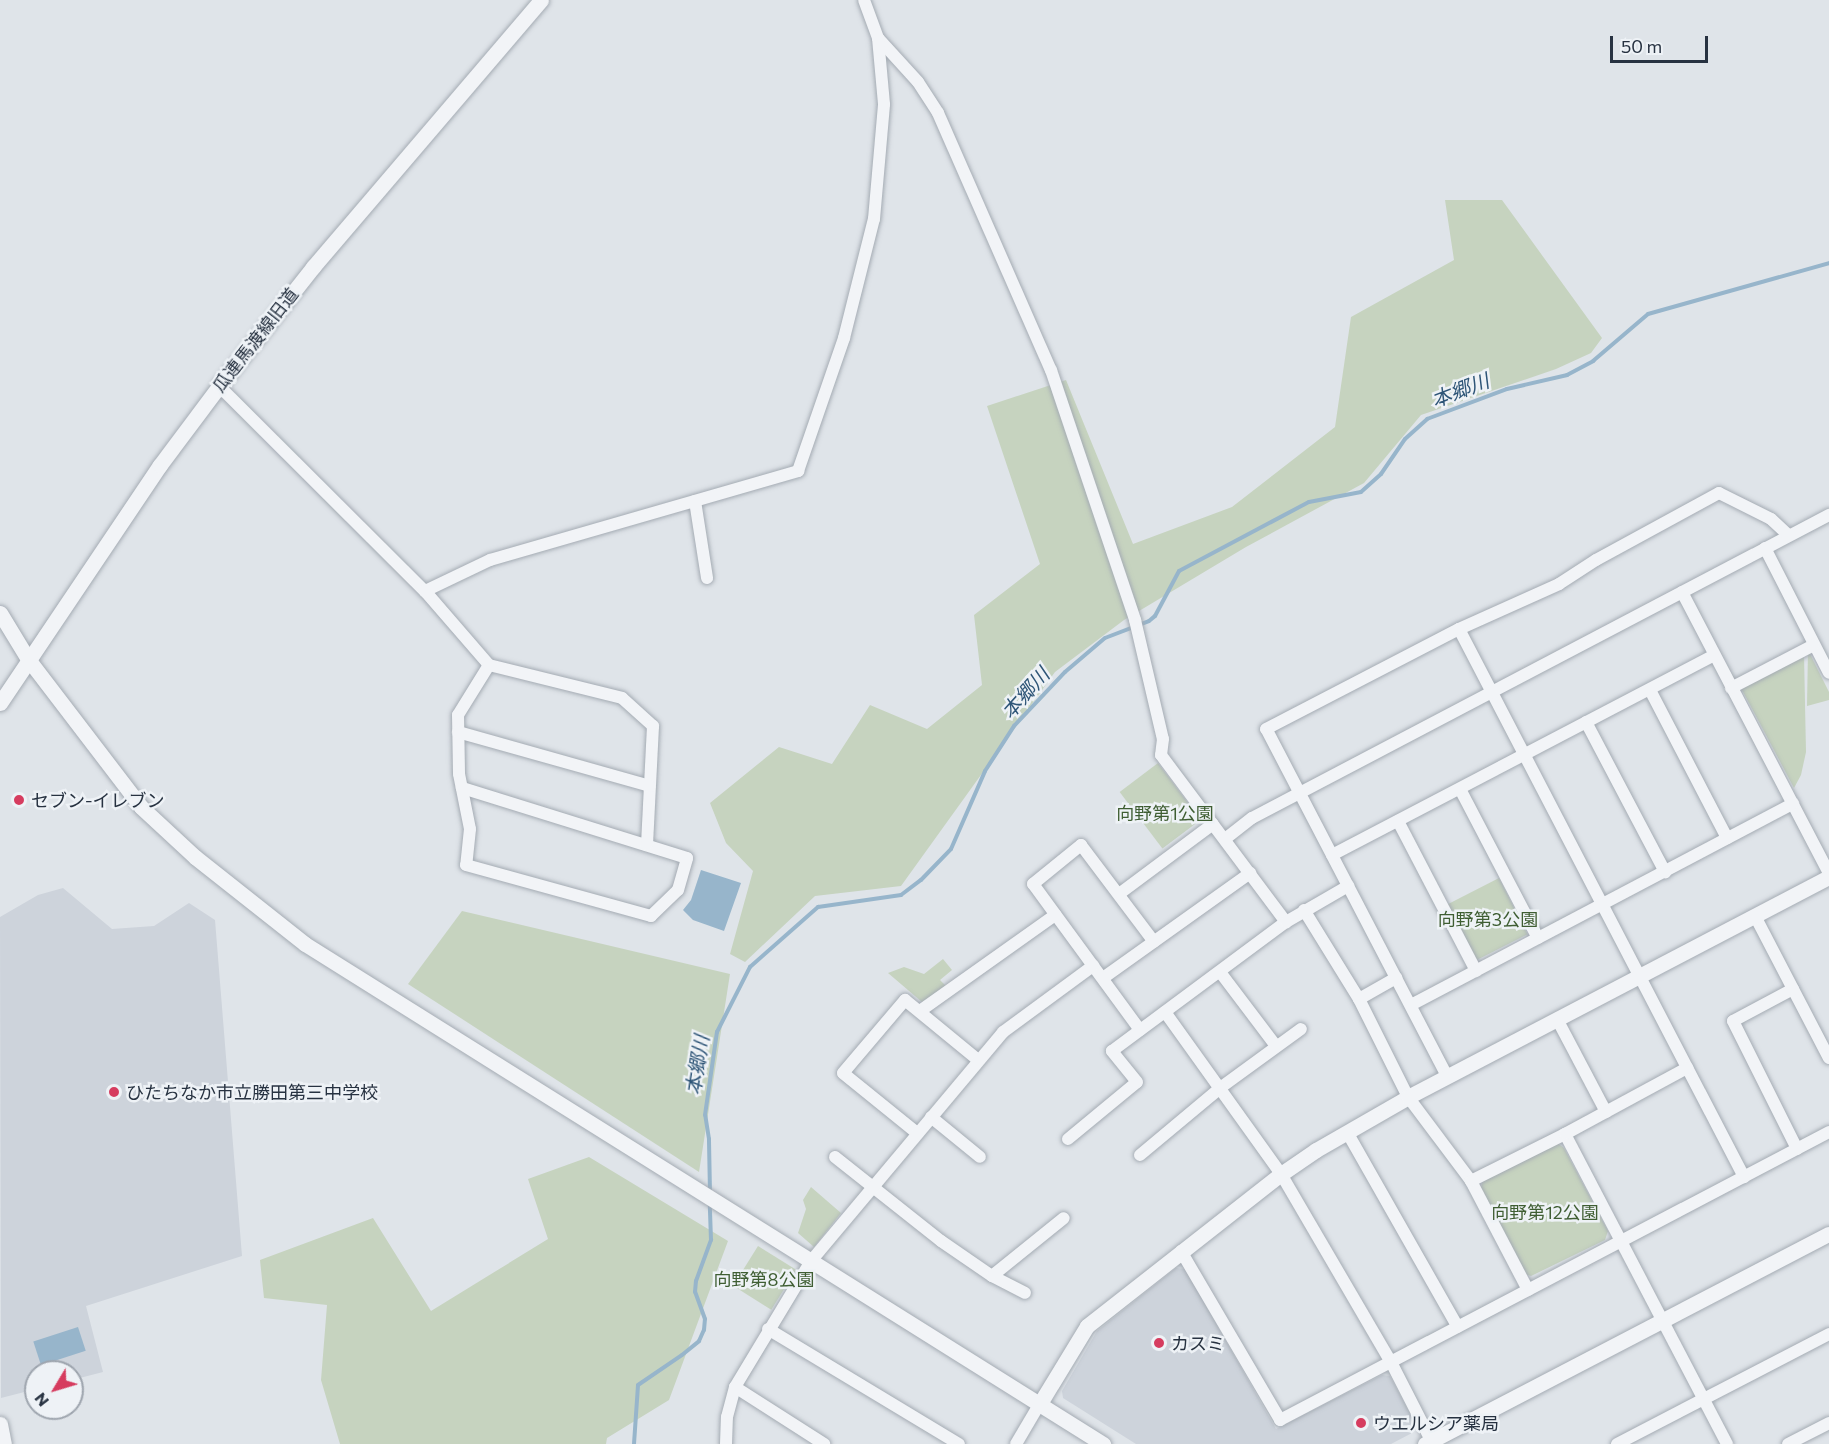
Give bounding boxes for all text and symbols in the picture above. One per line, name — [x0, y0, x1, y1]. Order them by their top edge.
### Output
scale bar — [1613, 24, 1710, 62]
text: 50 m — [1621, 35, 1662, 57]
street label: 瓜連馬渡線旧道 — [208, 284, 302, 396]
water label: 本郷川 — [1428, 368, 1492, 412]
water label: 本郷川 — [996, 663, 1054, 723]
place label: セブン-イレブン — [31, 789, 165, 811]
marker: セブン-イレブン — [12, 793, 26, 807]
park label: 向野第1公園 — [1116, 802, 1214, 824]
park label: 向野第3公園 — [1438, 908, 1538, 930]
water label: 本郷川 — [680, 1033, 714, 1097]
place label: ひたちなか市立勝田第三中学校 — [126, 1081, 378, 1103]
marker: ひたちなか市立勝田第三中学校 — [107, 1085, 121, 1099]
park label: 向野第12公園 — [1491, 1201, 1599, 1223]
park label: 向野第8公園 — [714, 1268, 814, 1290]
place label: カスミ — [1171, 1332, 1225, 1354]
marker: カスミ — [1152, 1336, 1166, 1350]
north arrow — [24, 1360, 84, 1420]
text: N — [30, 1390, 52, 1411]
place label: ウエルシア薬局 — [1373, 1412, 1499, 1434]
marker: ウエルシア薬局 — [1354, 1416, 1368, 1430]

